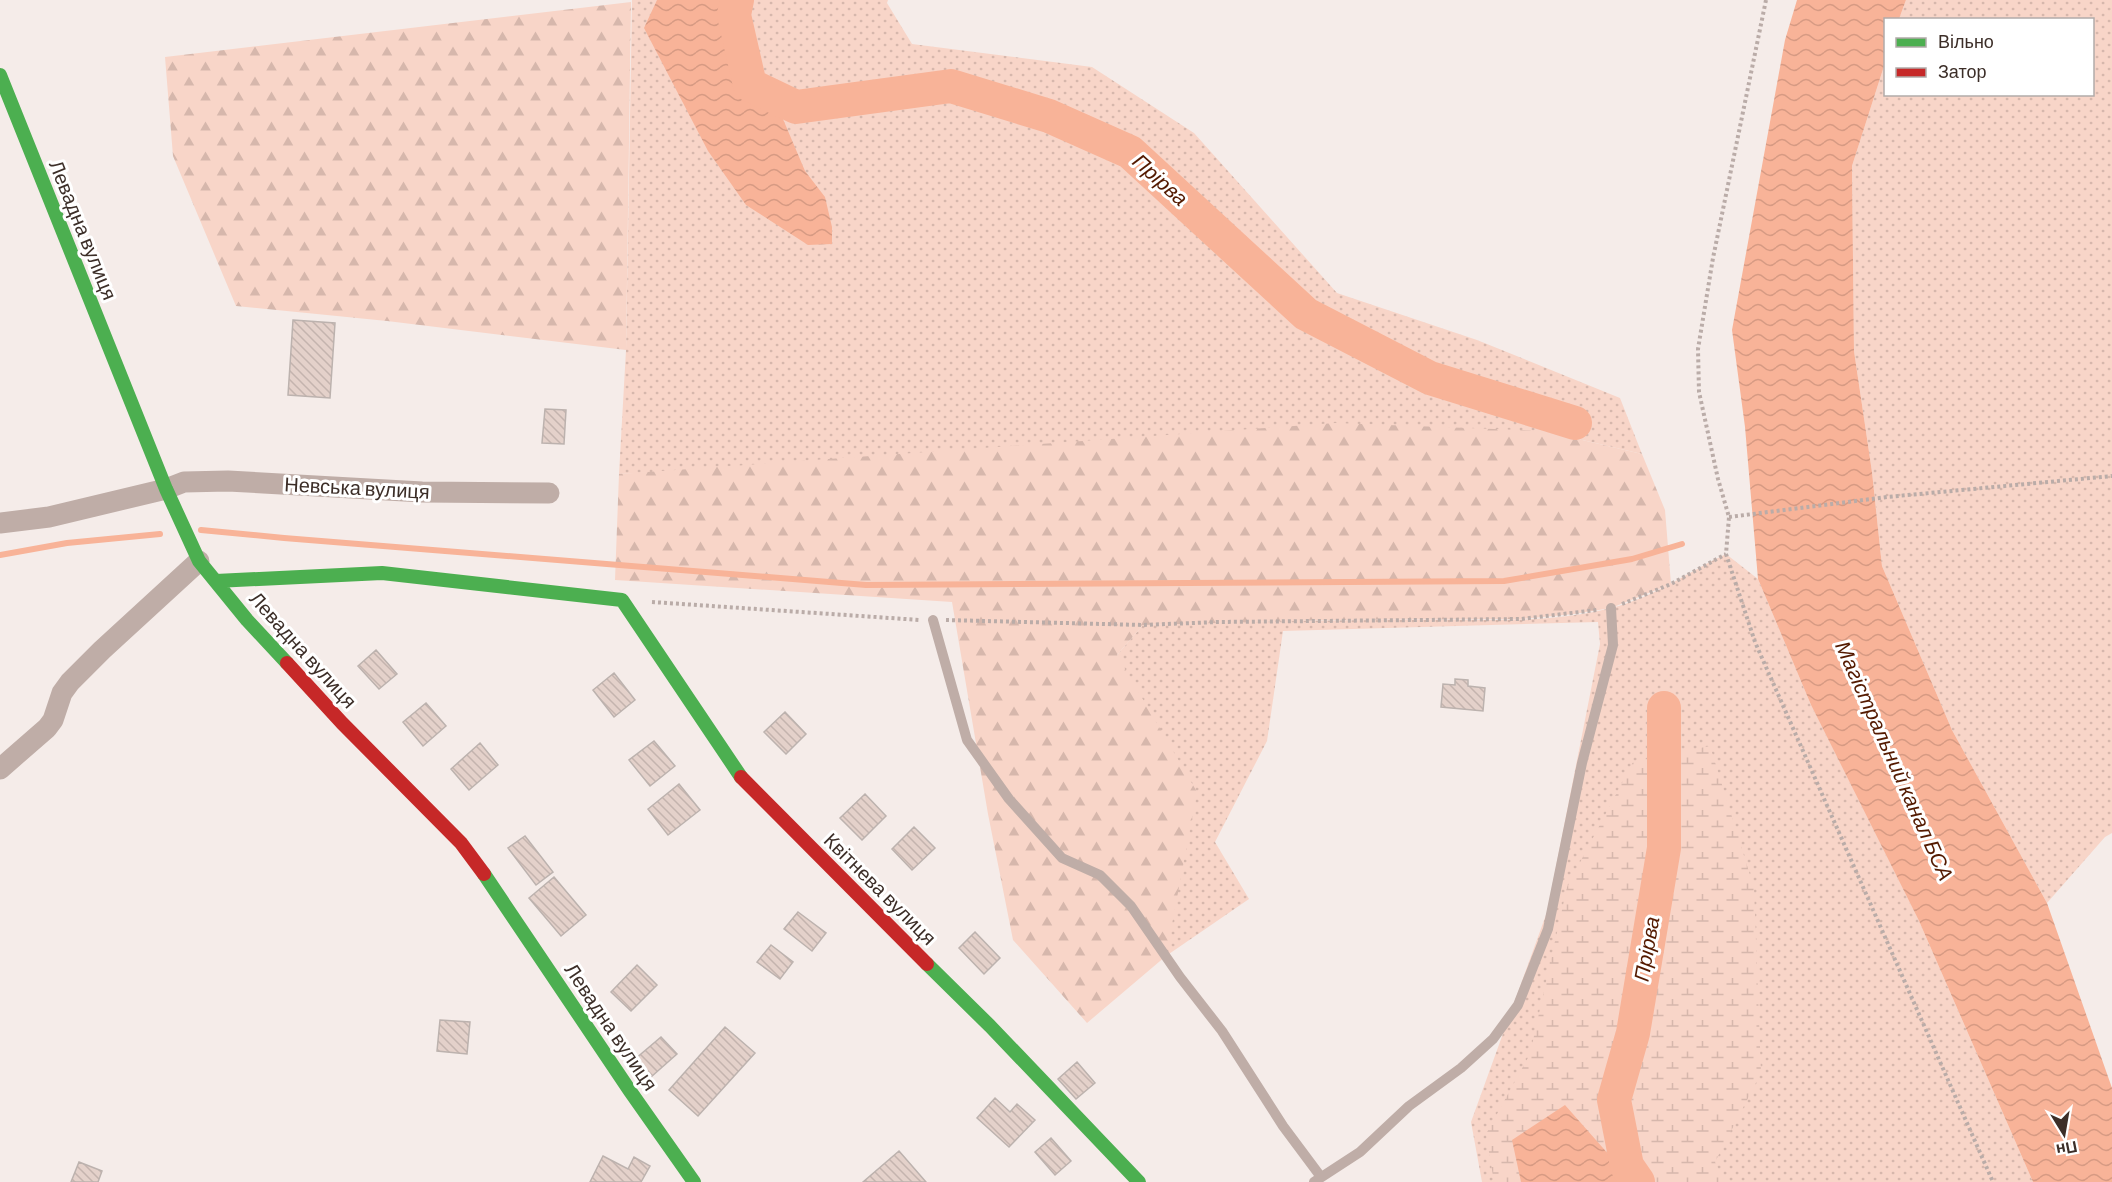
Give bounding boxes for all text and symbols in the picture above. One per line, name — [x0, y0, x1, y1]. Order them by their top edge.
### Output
legend — [1884, 18, 2094, 96]
text: Вільно — [1938, 30, 1994, 52]
text: Затор — [1938, 60, 1987, 82]
water label: Прірва — [1128, 148, 1194, 210]
street label: Левадна вулиця — [45, 156, 123, 303]
street label: Невська вулиця — [284, 471, 430, 503]
street label: Левадна вулиця — [245, 586, 362, 713]
water label: Магістральний канал БСА — [1831, 637, 1960, 884]
street label: Квітнева вулиця — [820, 827, 942, 949]
water label: Прірва — [1628, 914, 1664, 983]
street label: Левадна вулиця — [560, 958, 663, 1095]
north arrow — [2034, 1104, 2094, 1164]
text: Пн — [2055, 1138, 2079, 1161]

